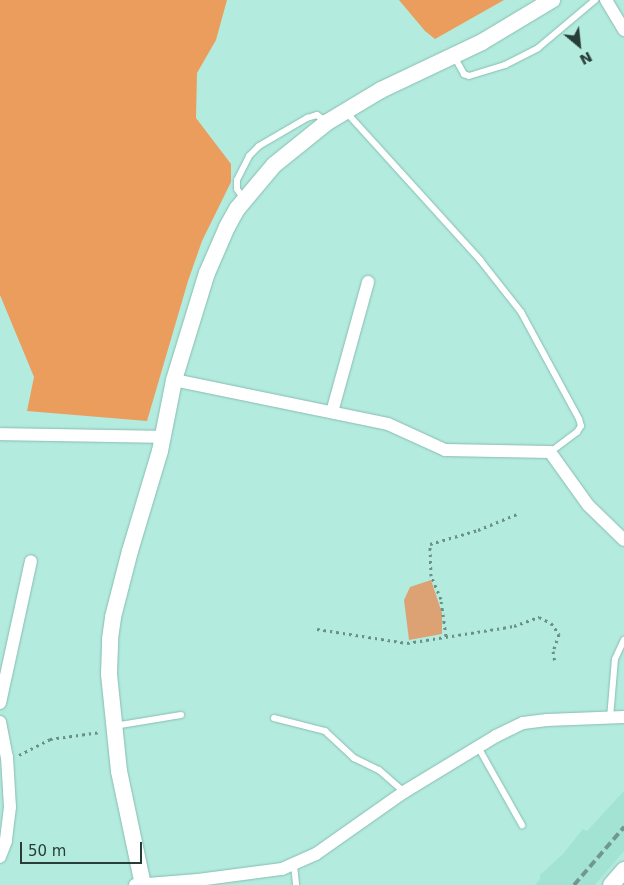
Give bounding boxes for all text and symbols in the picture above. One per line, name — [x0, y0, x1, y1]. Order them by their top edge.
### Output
north arrow — [554, 20, 604, 70]
text: N — [577, 48, 595, 68]
scale bar — [22, 832, 145, 864]
text: 50 m — [28, 842, 66, 860]

